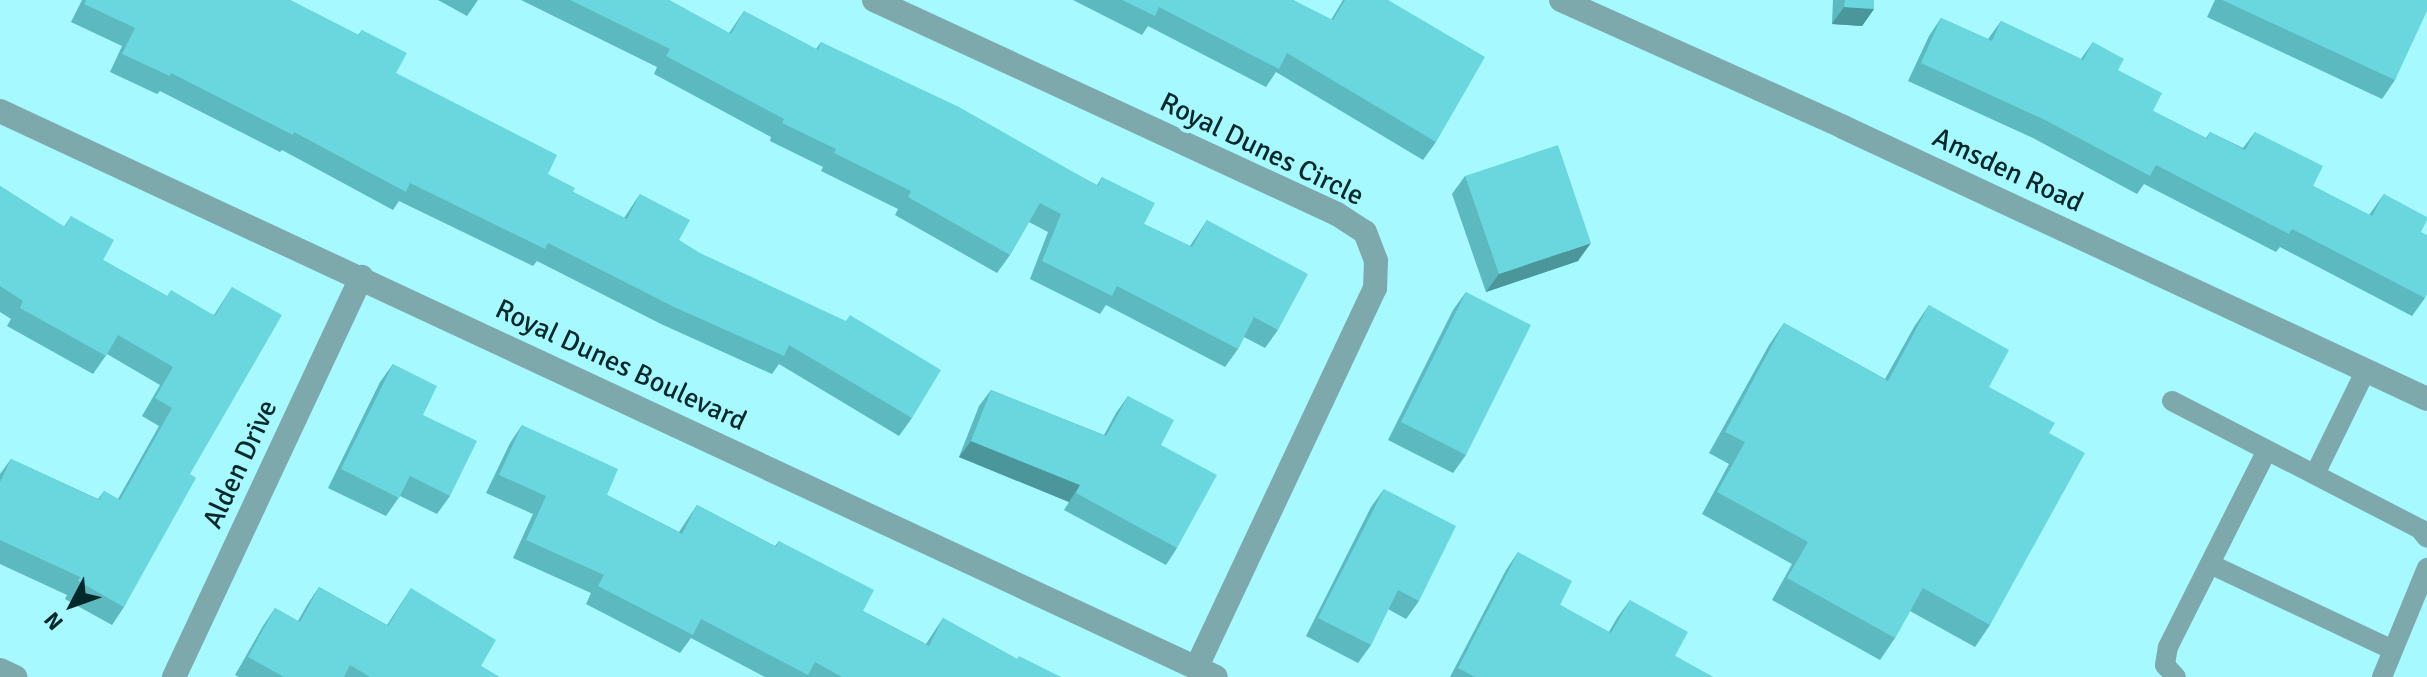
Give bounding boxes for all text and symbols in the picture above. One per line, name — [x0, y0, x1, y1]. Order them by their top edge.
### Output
street label: Royal Dunes Circle — [1155, 85, 1369, 213]
street label: Amsden Road — [1928, 121, 2088, 219]
street label: Royal Dunes Boulevard — [490, 292, 752, 438]
street label: Alden Drive — [196, 394, 284, 534]
north arrow — [32, 565, 112, 645]
text: N — [38, 606, 69, 636]

